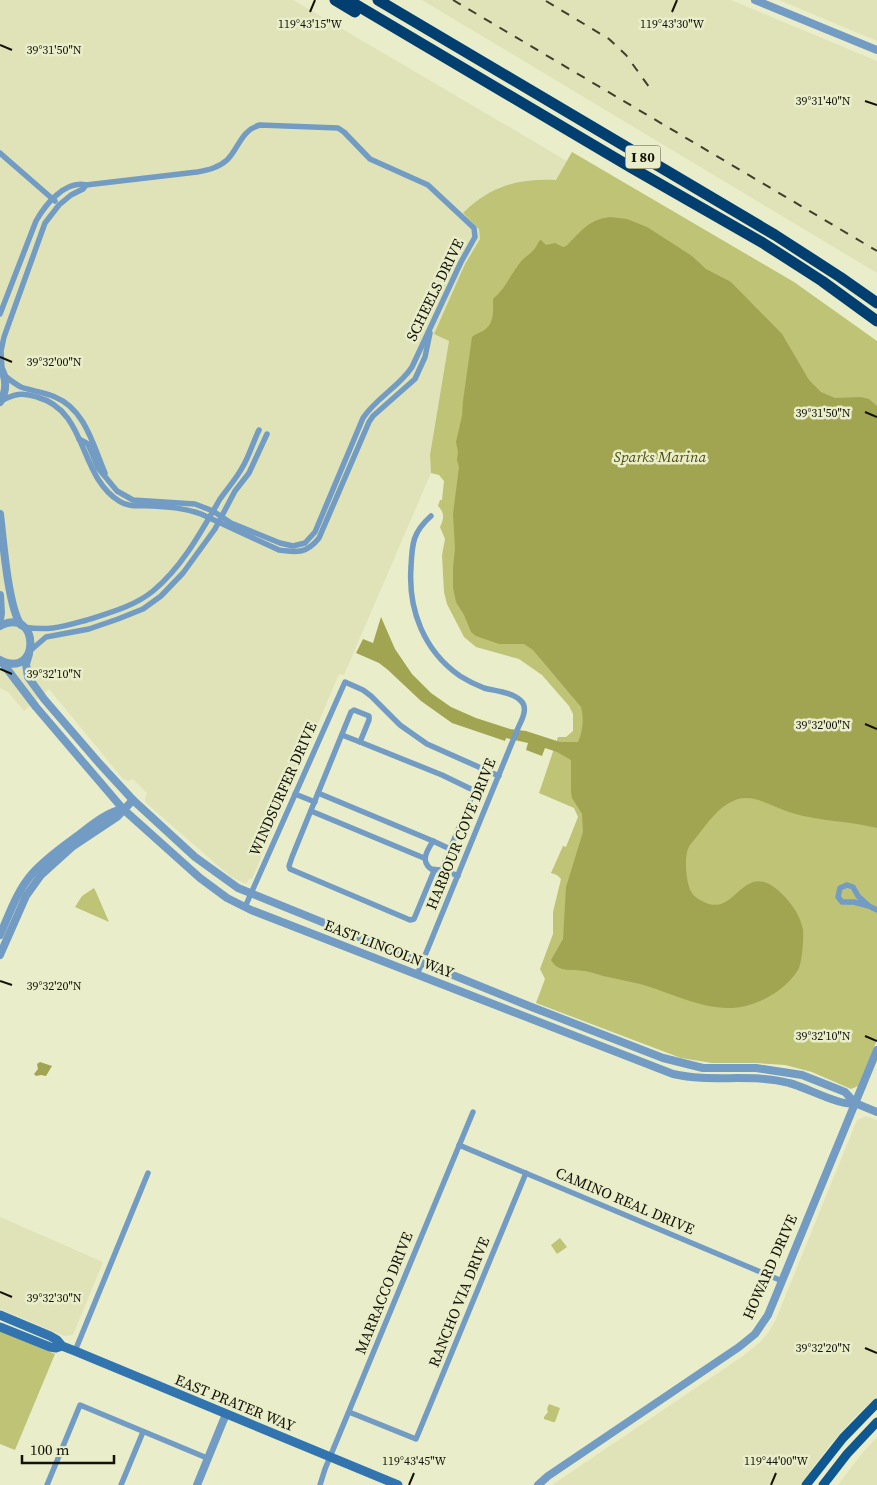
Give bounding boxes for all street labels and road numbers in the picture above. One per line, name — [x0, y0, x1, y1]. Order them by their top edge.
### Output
road number: I 80 — [626, 146, 660, 168]
street label: SCHEELS DRIVE — [401, 235, 468, 345]
street label: WINDSURFER DRIVE — [244, 718, 322, 859]
street label: HARBOUR COVE DRIVE — [421, 755, 501, 913]
street label: EAST LINCOLN WAY — [321, 914, 457, 983]
street label: CAMINO REAL DRIVE — [553, 1162, 698, 1239]
street label: HOWARD DRIVE — [737, 1211, 802, 1323]
street label: MARRACCO DRIVE — [349, 1229, 418, 1357]
street label: RANCHO VIA DRIVE — [423, 1234, 494, 1370]
street label: EAST PRATER WAY — [172, 1369, 299, 1436]

